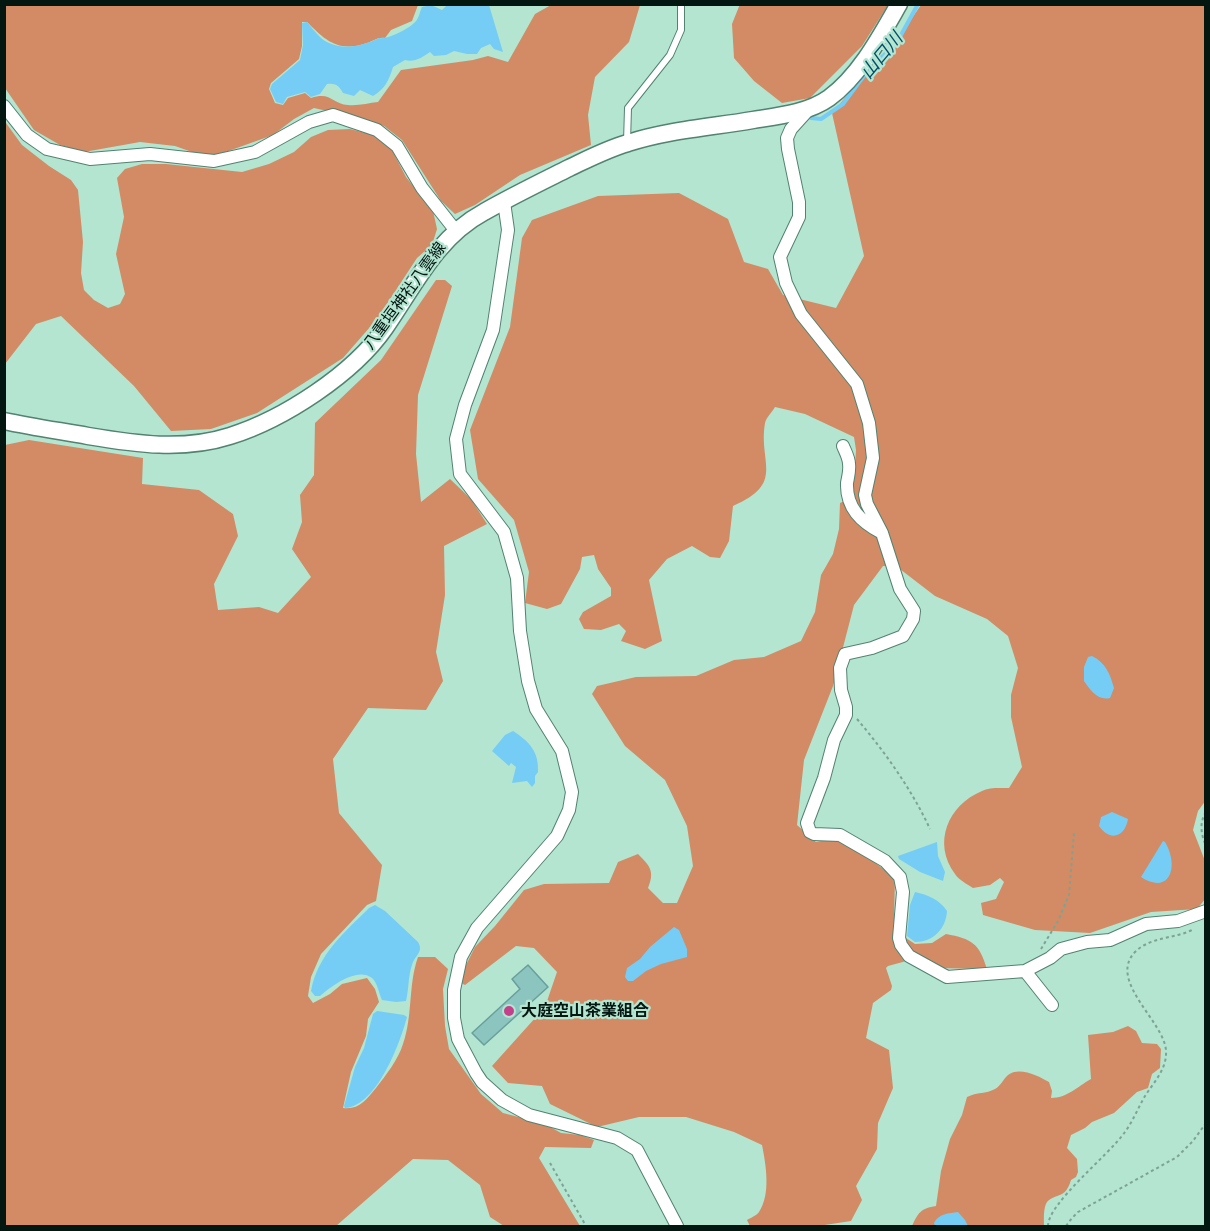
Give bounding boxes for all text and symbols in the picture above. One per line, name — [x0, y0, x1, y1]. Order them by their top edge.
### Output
water label: 山口川 — [856, 28, 908, 84]
street label: 八重垣神社八雲線 — [360, 239, 450, 353]
place label: 大庭空山茶業組合 — [521, 1001, 649, 1021]
marker: 大庭空山茶業組合 — [502, 1004, 516, 1018]

